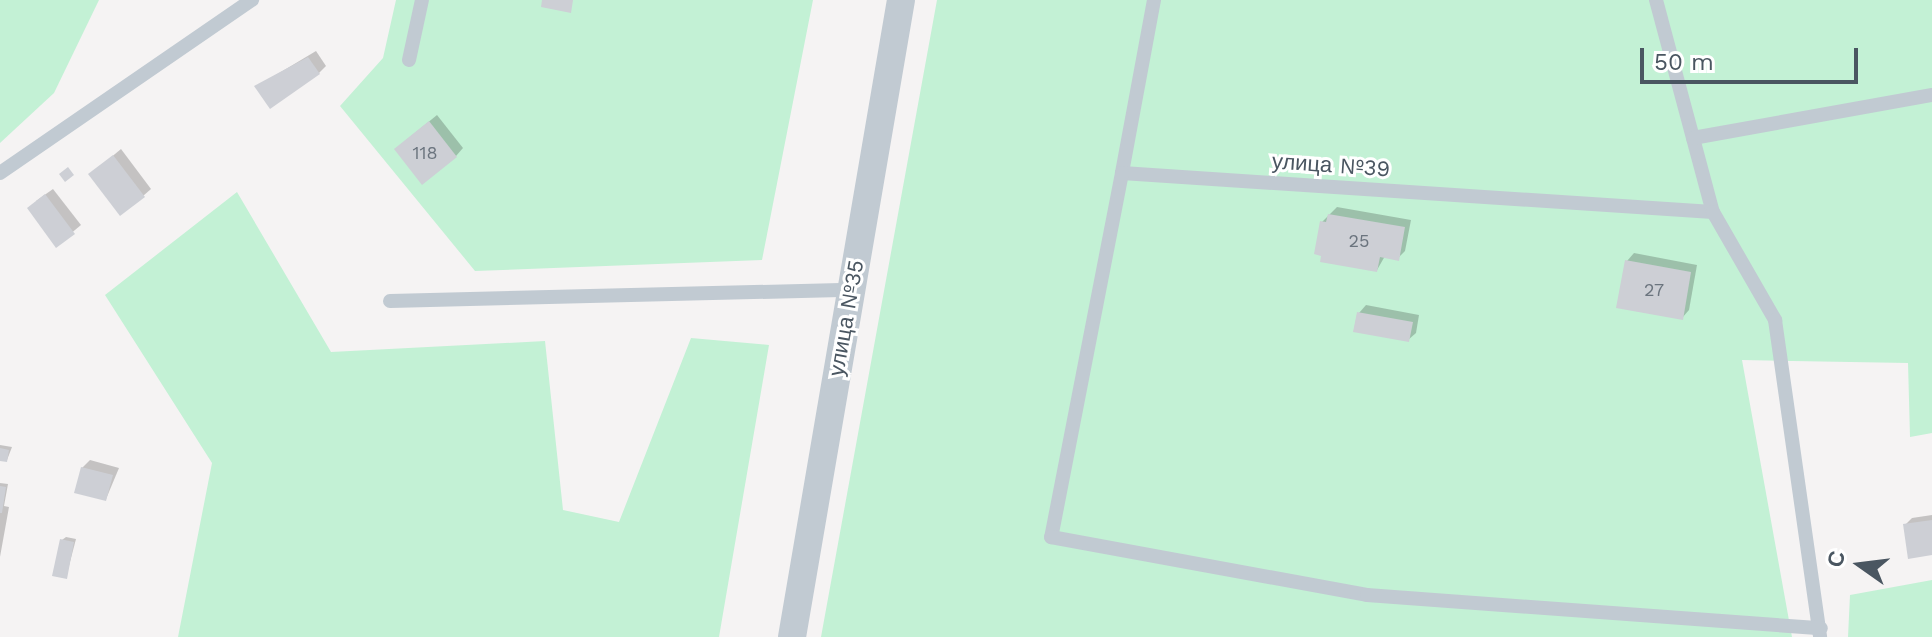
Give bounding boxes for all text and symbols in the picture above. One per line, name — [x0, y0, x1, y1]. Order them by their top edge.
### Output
scale bar — [1644, 32, 1862, 82]
text: 50 m — [1654, 48, 1714, 76]
house number: 118 — [412, 142, 438, 164]
street label: улица №39 — [1271, 148, 1391, 182]
house number: 25 — [1349, 230, 1369, 252]
street label: улица №35 — [823, 258, 869, 378]
house number: 27 — [1644, 279, 1664, 301]
north arrow — [1820, 525, 1900, 605]
text: С — [1822, 548, 1850, 570]

